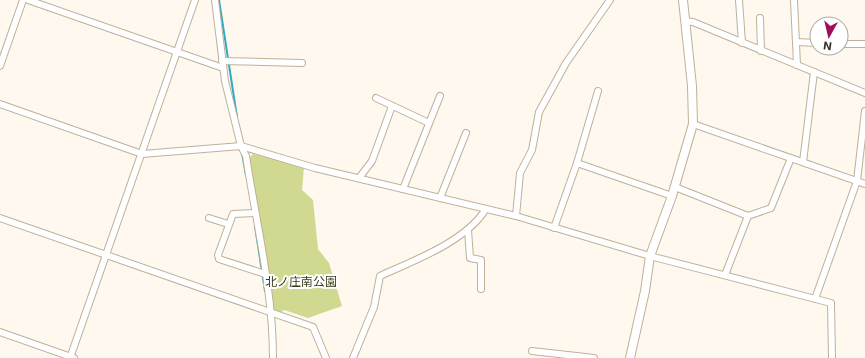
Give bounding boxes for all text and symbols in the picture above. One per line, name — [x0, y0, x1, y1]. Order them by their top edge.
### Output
north arrow — [809, 16, 849, 56]
text: N — [822, 38, 833, 53]
park label: 北ノ庄南公園 — [265, 274, 337, 289]

